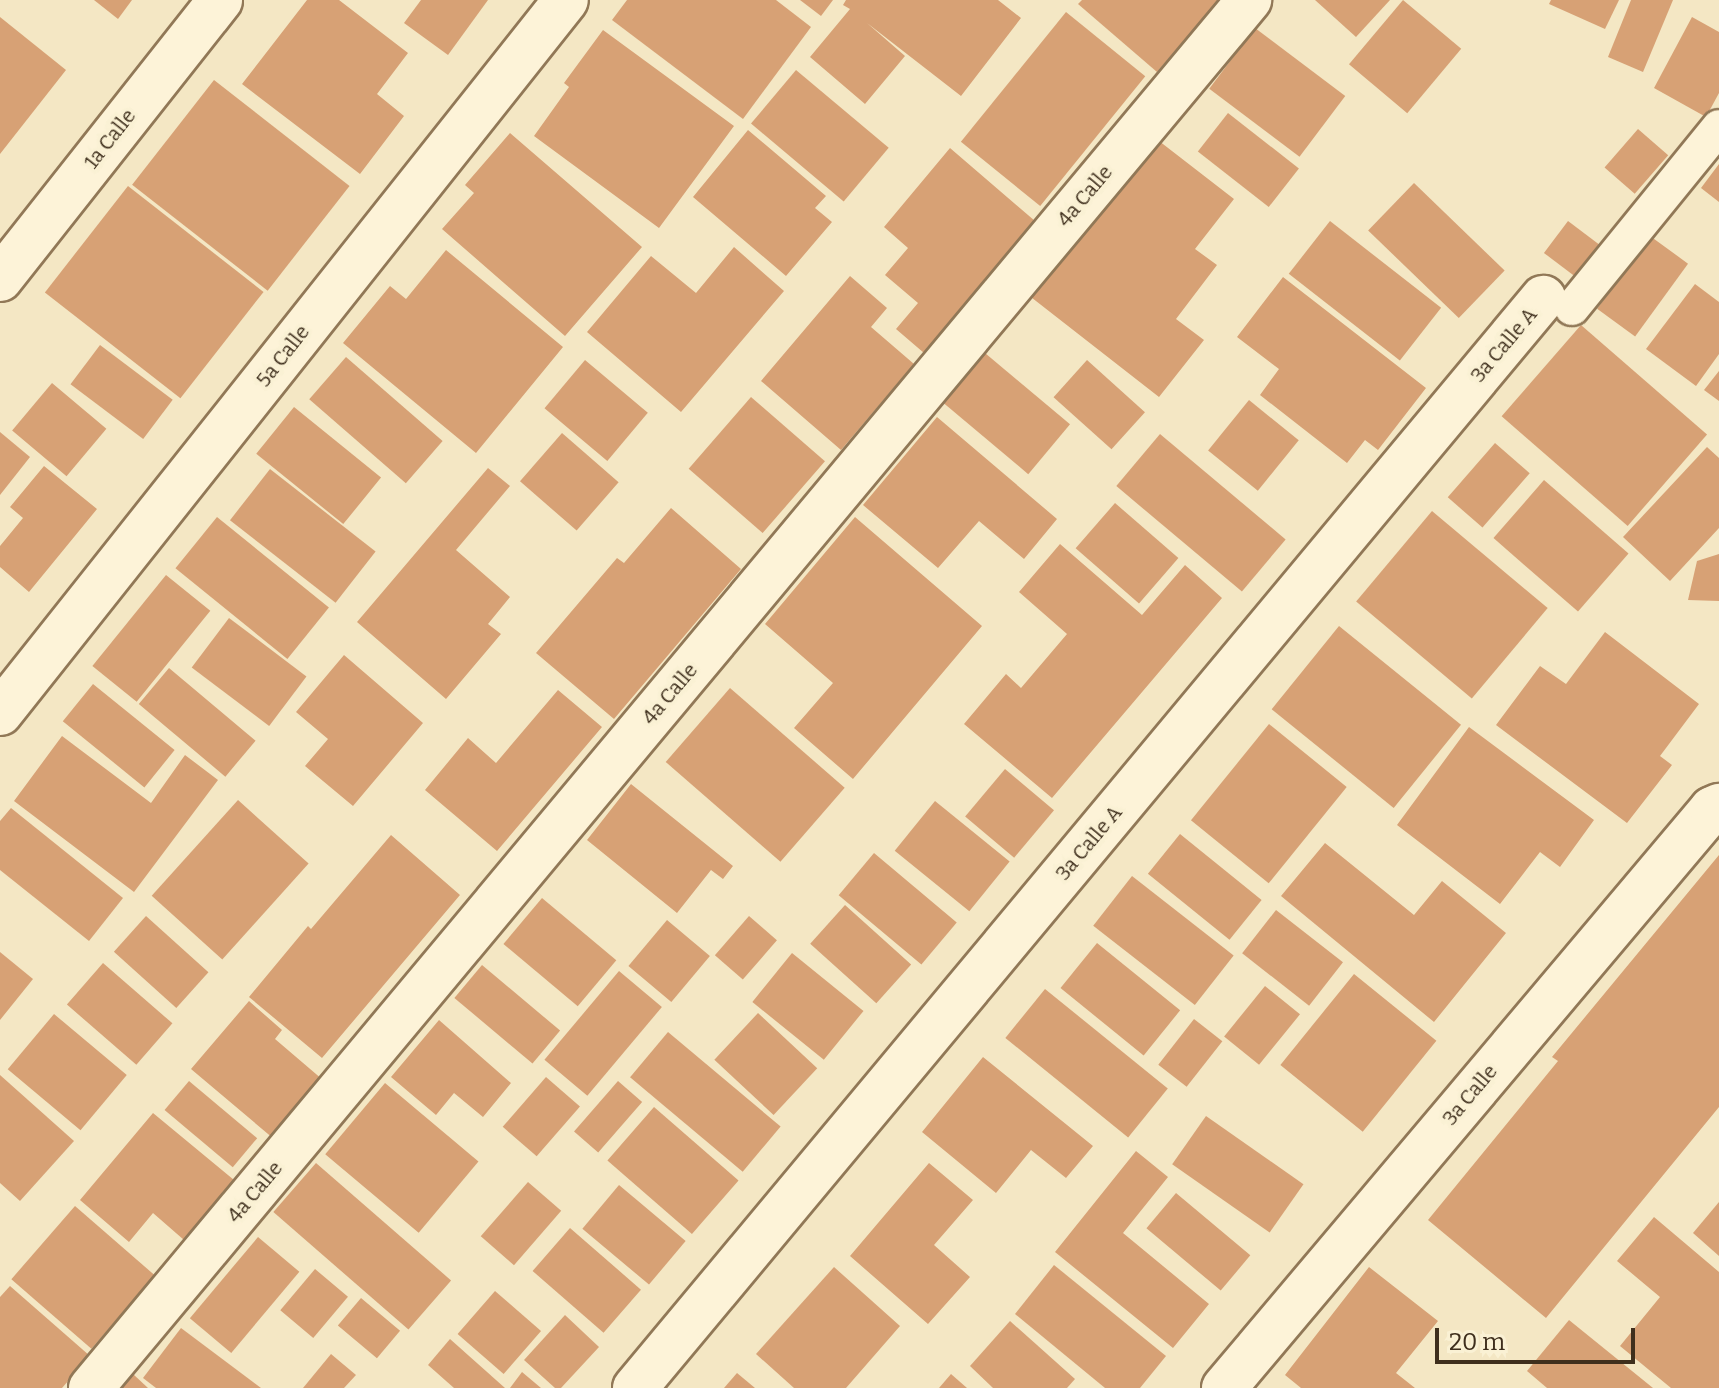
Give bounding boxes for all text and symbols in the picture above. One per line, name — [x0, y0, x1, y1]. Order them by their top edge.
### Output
street label: 1a Calle — [79, 104, 141, 174]
street label: 4a Calle — [1053, 161, 1117, 231]
street label: 3a Calle A — [1466, 303, 1542, 387]
street label: 5a Calle — [252, 320, 314, 392]
street label: 4a Calle — [638, 659, 702, 729]
street label: 3a Calle A — [1051, 801, 1127, 885]
street label: 3a Calle — [1438, 1060, 1502, 1130]
street label: 4a Calle — [223, 1157, 287, 1227]
scale bar — [1439, 1312, 1639, 1362]
text: 20 m — [1449, 1328, 1505, 1356]

